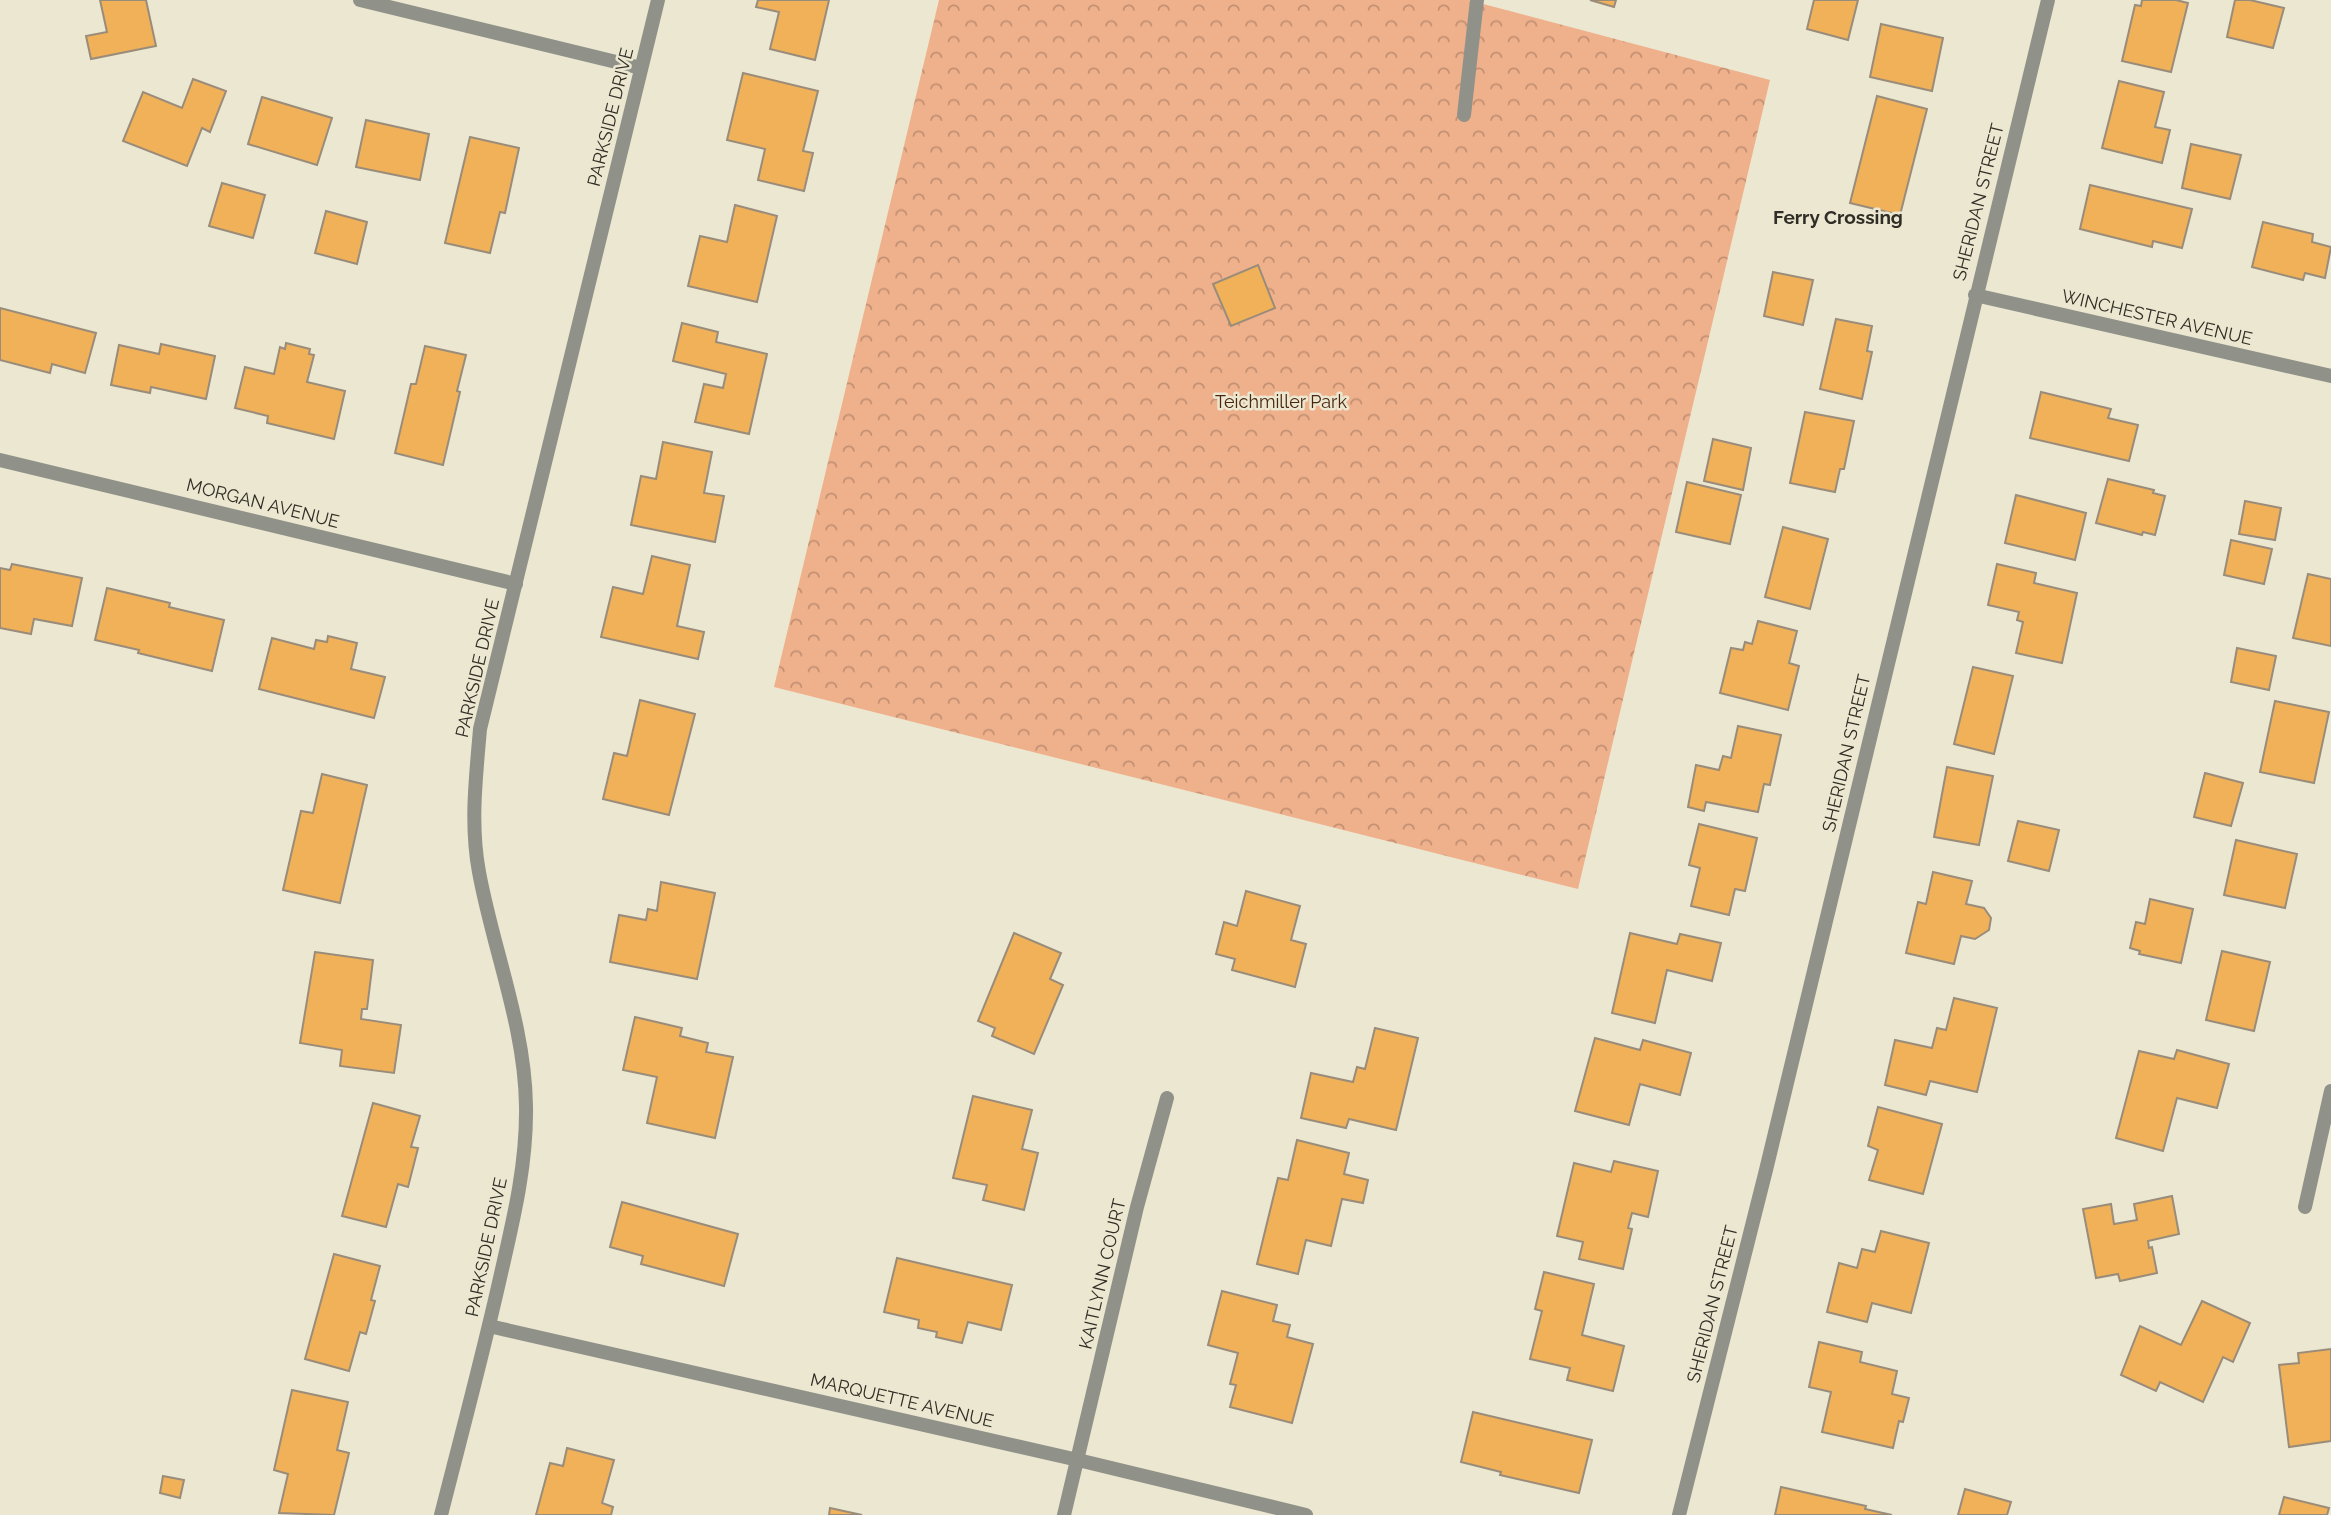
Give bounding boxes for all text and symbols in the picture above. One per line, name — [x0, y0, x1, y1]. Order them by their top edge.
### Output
street label: PARKSIDE DRIVE — [583, 46, 637, 188]
street label: SHERIDAN STREET — [1948, 121, 2008, 283]
district label: Ferry Crossing — [1773, 206, 1903, 228]
street label: WINCHESTER AVENUE — [2060, 285, 2254, 349]
park label: Teichmiller Park — [1215, 391, 1347, 412]
street label: MORGAN AVENUE — [184, 474, 342, 532]
street label: PARKSIDE DRIVE — [451, 596, 503, 739]
street label: SHERIDAN STREET — [1818, 672, 1874, 834]
street label: PARKSIDE DRIVE — [461, 1175, 511, 1319]
street label: KAITLYNN COURT — [1074, 1197, 1130, 1351]
street label: SHERIDAN STREET — [1682, 1223, 1742, 1385]
street label: MARQUETTE AVENUE — [808, 1369, 996, 1431]

